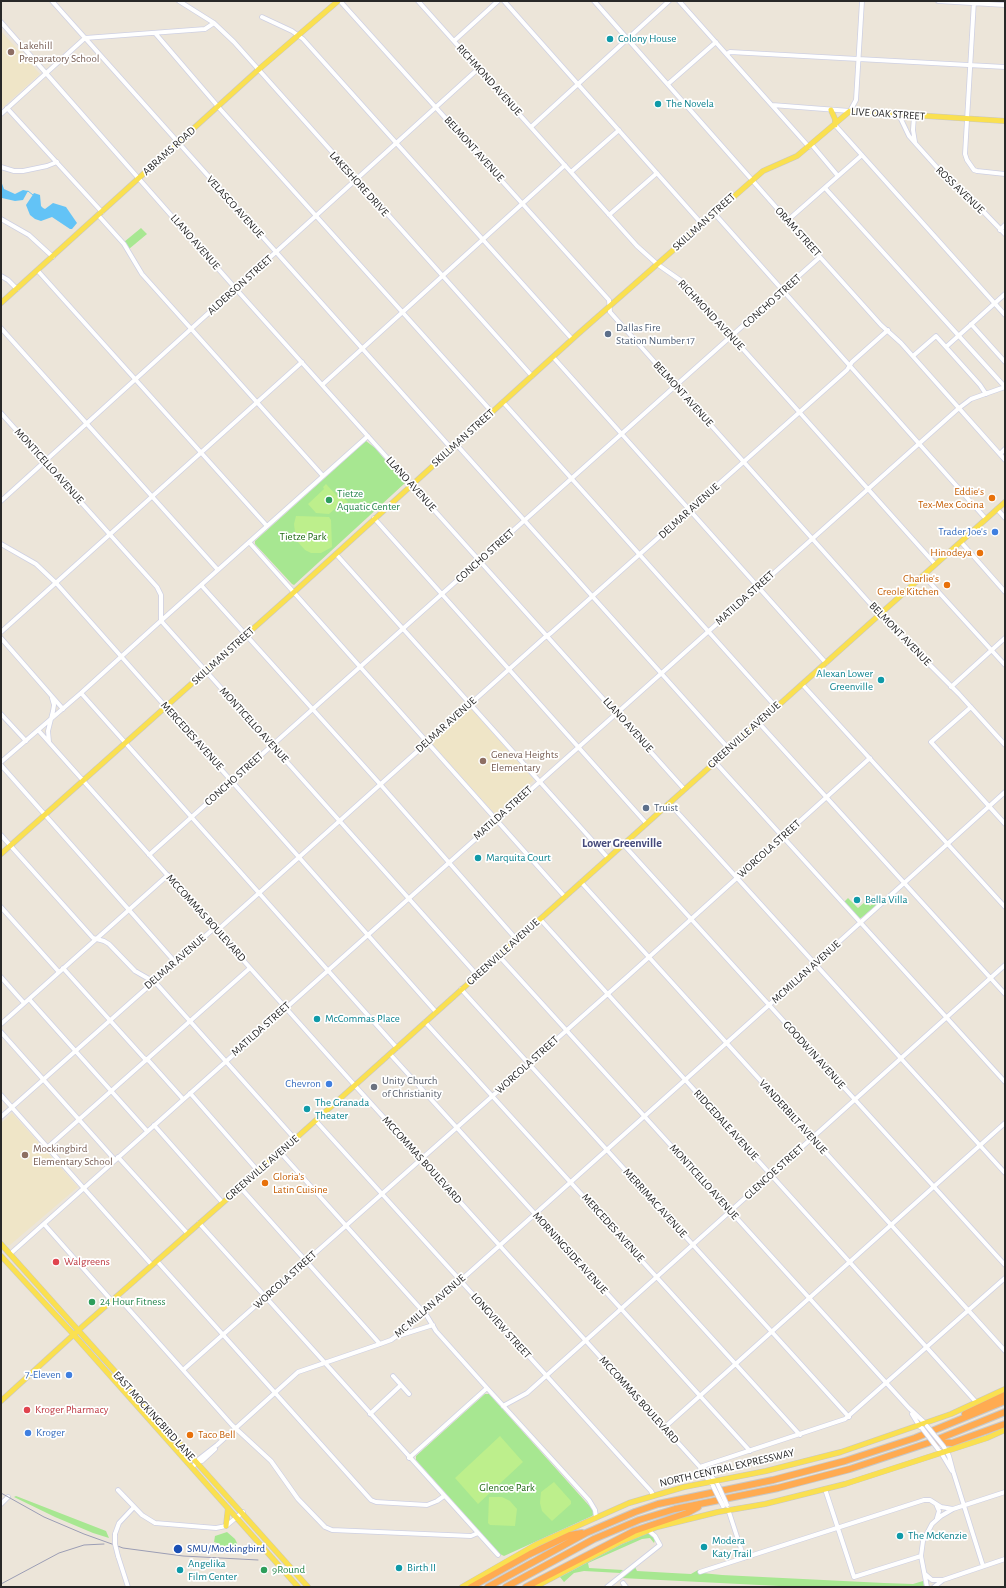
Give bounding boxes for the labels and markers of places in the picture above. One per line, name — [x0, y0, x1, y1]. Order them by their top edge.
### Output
place label: Colony House — [618, 32, 676, 46]
marker: Colony House — [605, 34, 615, 44]
place label: Lakehill Preparatory School — [19, 39, 100, 65]
marker: Lakehill Preparatory School — [6, 47, 16, 57]
place label: The Novela — [666, 97, 714, 111]
marker: The Novela — [653, 99, 663, 109]
place label: Dallas Fire Station Number 17 — [616, 321, 695, 347]
marker: Dallas Fire Station Number 17 — [603, 329, 613, 339]
place label: Eddie's Tex-Mex Cocina — [918, 485, 984, 511]
place label: Tietze Aquatic Center — [337, 487, 400, 513]
marker: Eddie's Tex-Mex Cocina — [987, 493, 997, 503]
marker: Tietze Aquatic Center — [324, 495, 334, 505]
place label: Trader Joe's — [938, 525, 987, 539]
marker: Trader Joe's — [990, 527, 1000, 537]
place label: Hinodeya — [930, 546, 972, 560]
marker: Hinodeya — [975, 548, 985, 558]
place label: Charlie's Creole Kitchen — [877, 572, 939, 598]
marker: Charlie's Creole Kitchen — [942, 580, 952, 590]
place label: Alexan Lower Greenville — [816, 667, 873, 693]
marker: Alexan Lower Greenville — [876, 675, 886, 685]
place label: Geneva Heights Elementary — [491, 748, 558, 774]
marker: Geneva Heights Elementary — [478, 756, 488, 766]
place label: Truist — [654, 801, 678, 815]
marker: Truist — [641, 803, 651, 813]
place label: Marquita Court — [486, 851, 551, 865]
marker: Marquita Court — [473, 853, 483, 863]
place label: Bella Villa — [865, 893, 908, 907]
marker: Bella Villa — [852, 895, 862, 905]
place label: McCommas Place — [325, 1012, 400, 1026]
marker: McCommas Place — [312, 1014, 322, 1024]
place label: Unity Church of Christianity — [382, 1074, 442, 1100]
place label: Chevron — [285, 1077, 321, 1091]
marker: Chevron — [324, 1079, 334, 1089]
marker: Unity Church of Christianity — [369, 1082, 379, 1092]
place label: The Granada Theater — [315, 1096, 369, 1122]
marker: The Granada Theater — [302, 1104, 312, 1114]
place label: Mockingbird Elementary School — [33, 1142, 113, 1168]
marker: Mockingbird Elementary School — [20, 1150, 30, 1160]
place label: Gloria's Latin Cuisine — [273, 1170, 328, 1196]
marker: Gloria's Latin Cuisine — [260, 1178, 270, 1188]
place label: Walgreens — [64, 1255, 110, 1269]
marker: Walgreens — [51, 1257, 61, 1267]
place label: 24 Hour Fitness — [100, 1295, 166, 1309]
marker: 24 Hour Fitness — [87, 1297, 97, 1307]
place label: 7-Eleven — [25, 1368, 61, 1382]
marker: 7-Eleven — [64, 1370, 74, 1380]
place label: Kroger Pharmacy — [35, 1403, 108, 1417]
marker: Kroger Pharmacy — [22, 1405, 32, 1415]
place label: Kroger — [36, 1426, 65, 1440]
marker: Kroger — [23, 1428, 33, 1438]
place label: Taco Bell — [198, 1428, 235, 1442]
marker: Taco Bell — [185, 1430, 195, 1440]
place label: The McKenzie — [908, 1529, 967, 1543]
marker: The McKenzie — [895, 1531, 905, 1541]
place label: Modera Katy Trail — [712, 1534, 752, 1560]
place label: SMU/Mockingbird — [187, 1542, 265, 1556]
marker: Modera Katy Trail — [699, 1542, 709, 1552]
marker: SMU/Mockingbird — [172, 1543, 184, 1555]
place label: Angelika Film Center — [188, 1557, 237, 1583]
place label: Birth II — [407, 1561, 436, 1575]
place label: 9Round — [272, 1563, 305, 1577]
marker: Birth II — [394, 1563, 404, 1573]
marker: Angelika Film Center — [175, 1565, 185, 1575]
marker: 9Round — [259, 1565, 269, 1575]

